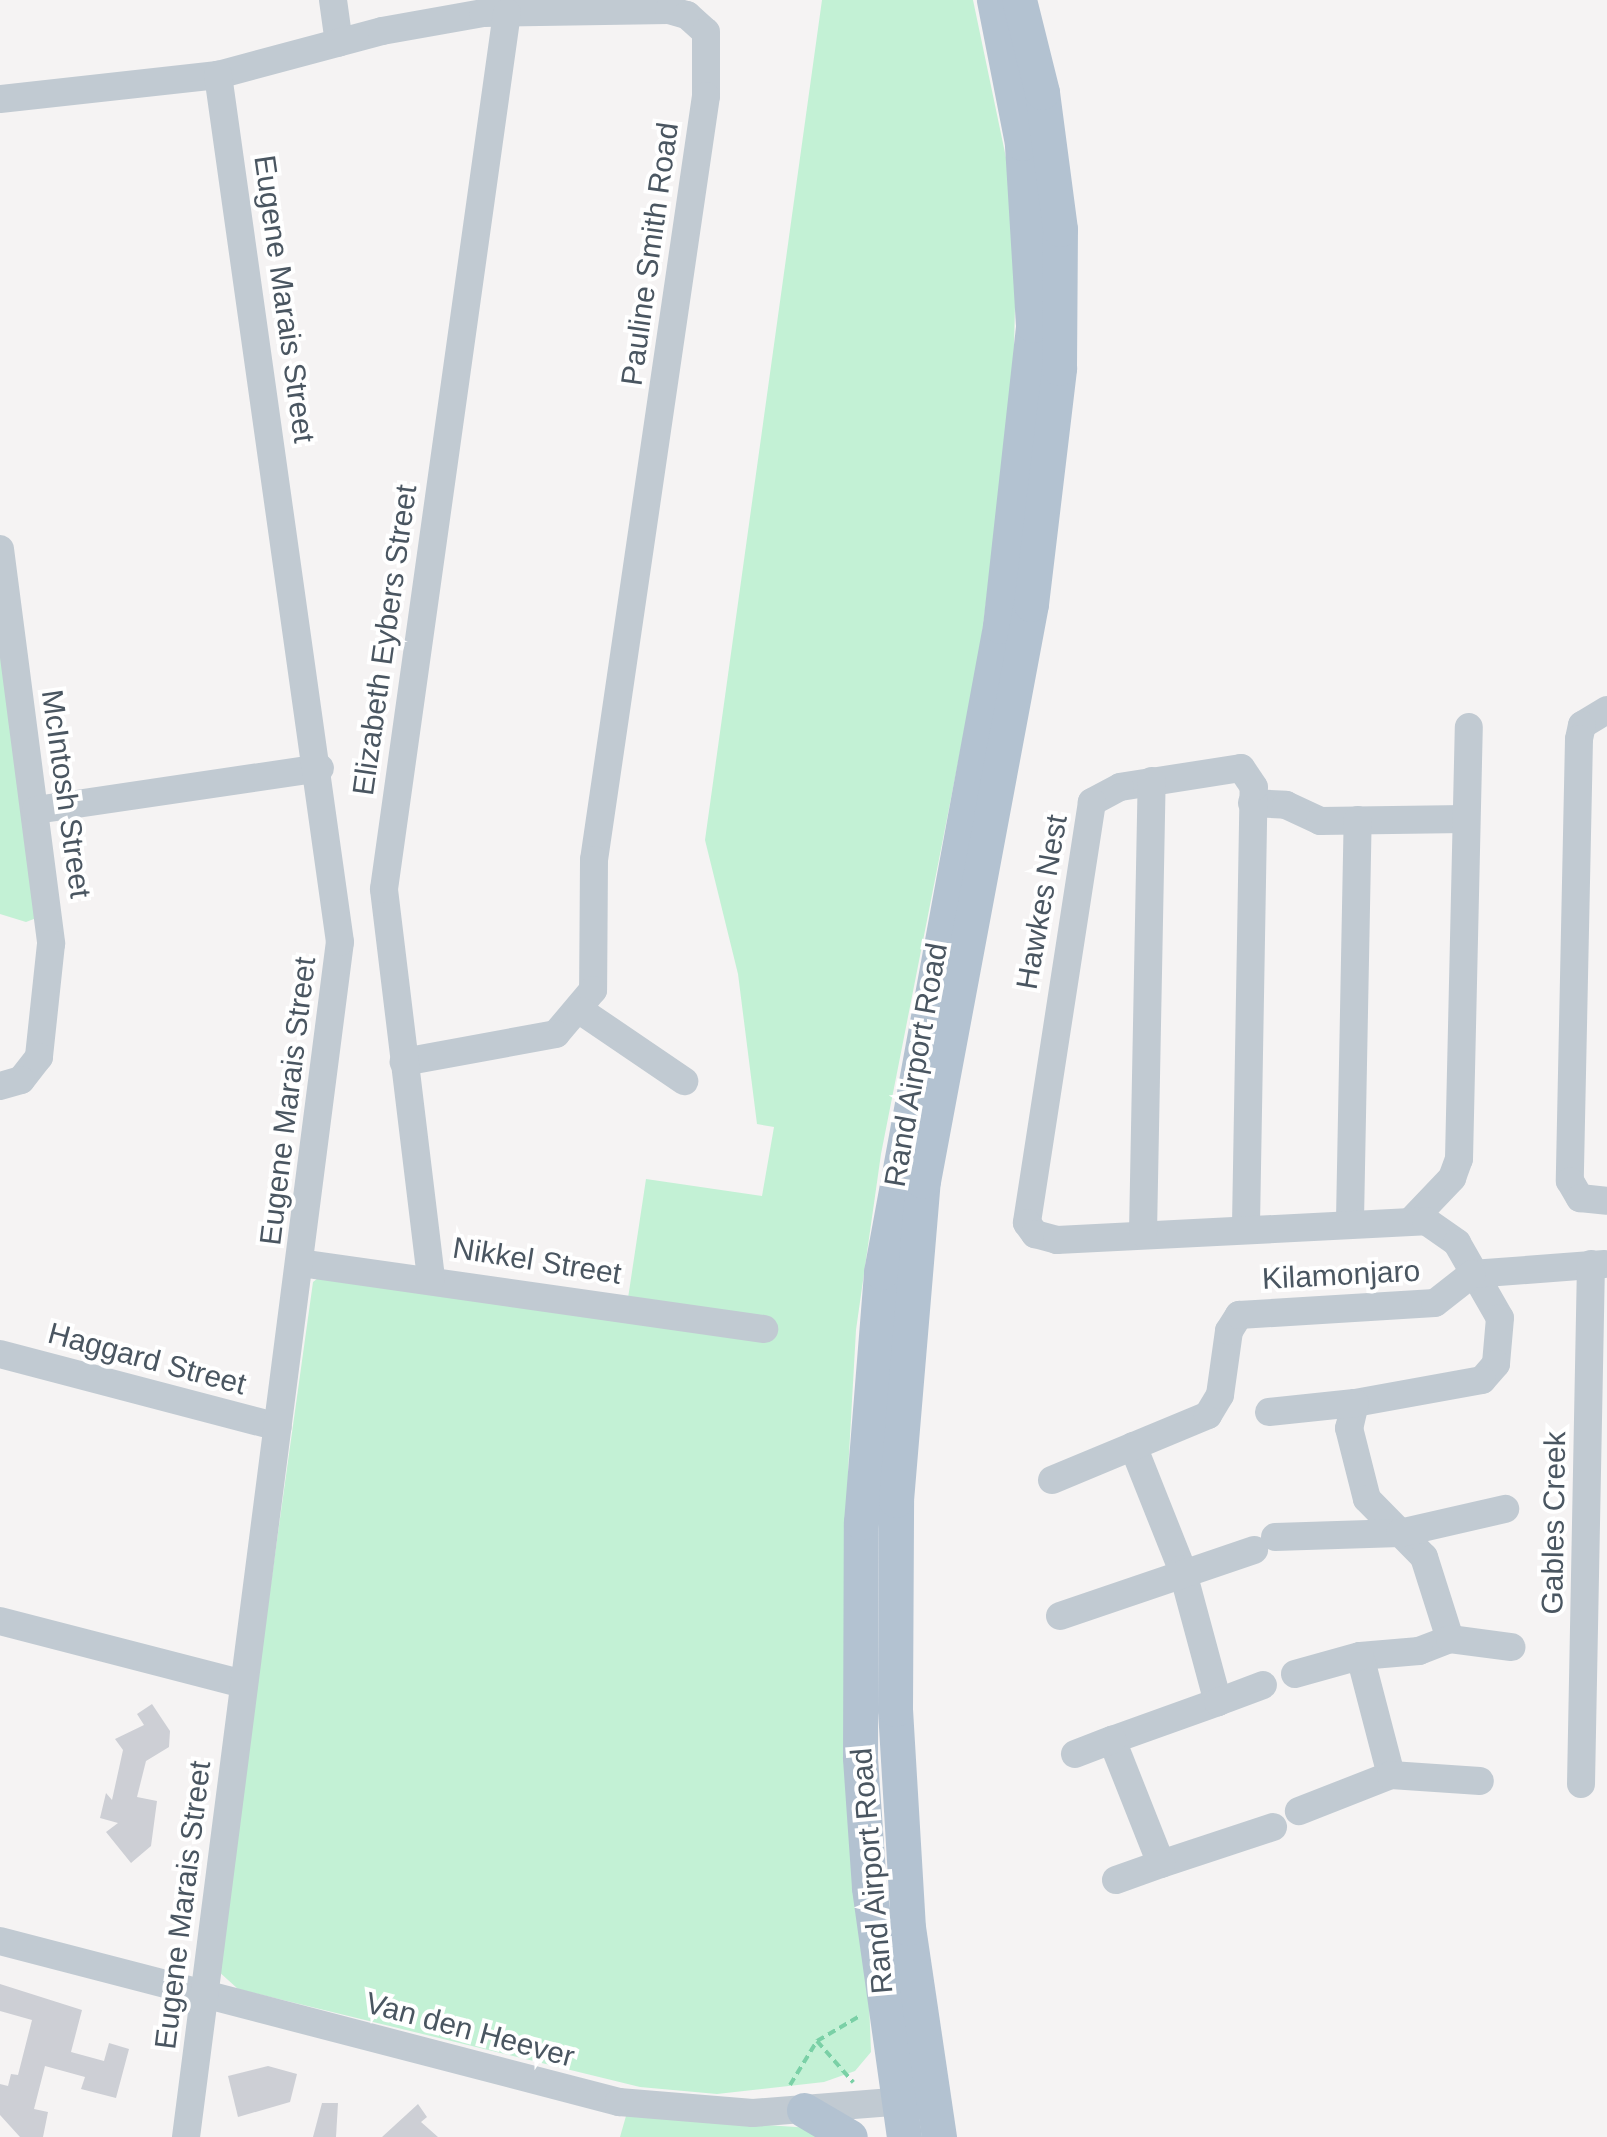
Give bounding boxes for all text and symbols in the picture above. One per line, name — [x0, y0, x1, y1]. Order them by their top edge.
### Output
street label: Pauline Smith Road — [614, 120, 686, 388]
street label: Eugene Marais Street — [246, 153, 322, 445]
street label: Elizabeth Eybers Street — [345, 482, 425, 798]
street label: McIntosh Street — [34, 687, 98, 901]
street label: Hawkes Nest — [1009, 812, 1075, 992]
street label: Rand Airport Road — [877, 940, 955, 1190]
street label: Eugene Marais Street — [252, 955, 324, 1247]
street label: Nikkel Street — [450, 1230, 624, 1292]
street label: Kilamonjaro — [1261, 1253, 1421, 1297]
street label: Haggard Street — [44, 1315, 250, 1403]
street label: Gables Creek — [1534, 1431, 1574, 1615]
street label: Rand Airport Road — [843, 1746, 901, 1996]
street label: Eugene Marais Street — [147, 1759, 219, 2051]
street label: Van den Heever — [362, 1985, 578, 2075]

